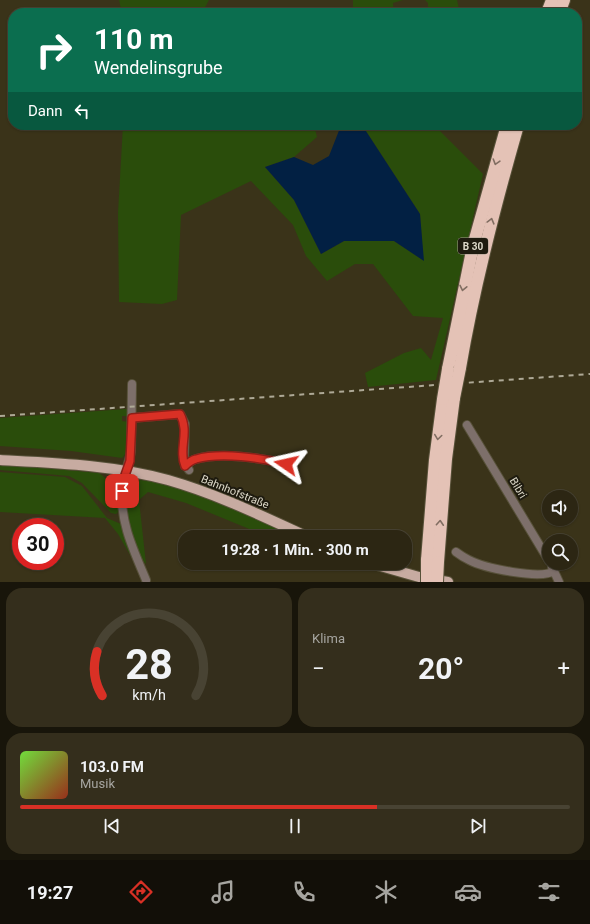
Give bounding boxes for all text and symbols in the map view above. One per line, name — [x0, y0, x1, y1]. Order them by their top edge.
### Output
text: 110 m — [94, 23, 173, 56]
icon: right — [28, 24, 80, 76]
text: Wendelinsgrube — [94, 57, 223, 78]
icon: left — [71, 100, 93, 122]
text: Dann — [28, 102, 63, 120]
one-way arrow — [492, 159, 501, 166]
one-way arrow — [486, 217, 495, 224]
road number: B 30 — [458, 238, 488, 254]
one-way arrow — [460, 285, 468, 291]
one-way arrow — [434, 434, 443, 441]
position arrow — [265, 443, 307, 485]
street label: Bahnhofstraße — [199, 472, 271, 512]
pin — [105, 474, 139, 508]
street label: Bibri — [507, 475, 529, 501]
icon: arrive — [111, 480, 133, 502]
map controls — [542, 490, 578, 570]
button: sound — [542, 490, 578, 526]
speed limit sign: 30 — [12, 518, 64, 570]
one-way arrow — [436, 520, 445, 526]
button: search — [542, 534, 578, 570]
text: 19:28 · 1 Min. · 300 m — [221, 541, 369, 559]
text: Klima — [312, 631, 345, 646]
text: 28 — [125, 639, 173, 688]
text: 20° — [418, 651, 464, 686]
text: − — [312, 656, 325, 681]
text: + — [558, 656, 570, 681]
text: km/h — [132, 686, 166, 702]
text: 103.0 FM — [80, 758, 144, 776]
text: Musik — [80, 776, 115, 791]
icon: previous — [101, 815, 123, 837]
icon: pause — [284, 815, 306, 837]
icon: next — [467, 815, 489, 837]
icon: directions — [127, 878, 155, 906]
icon: music — [209, 878, 237, 906]
icon: phone — [290, 878, 318, 906]
icon: climate — [372, 878, 400, 906]
icon: car — [454, 878, 482, 906]
icon: filters — [535, 878, 563, 906]
text: 19:27 — [27, 882, 73, 903]

